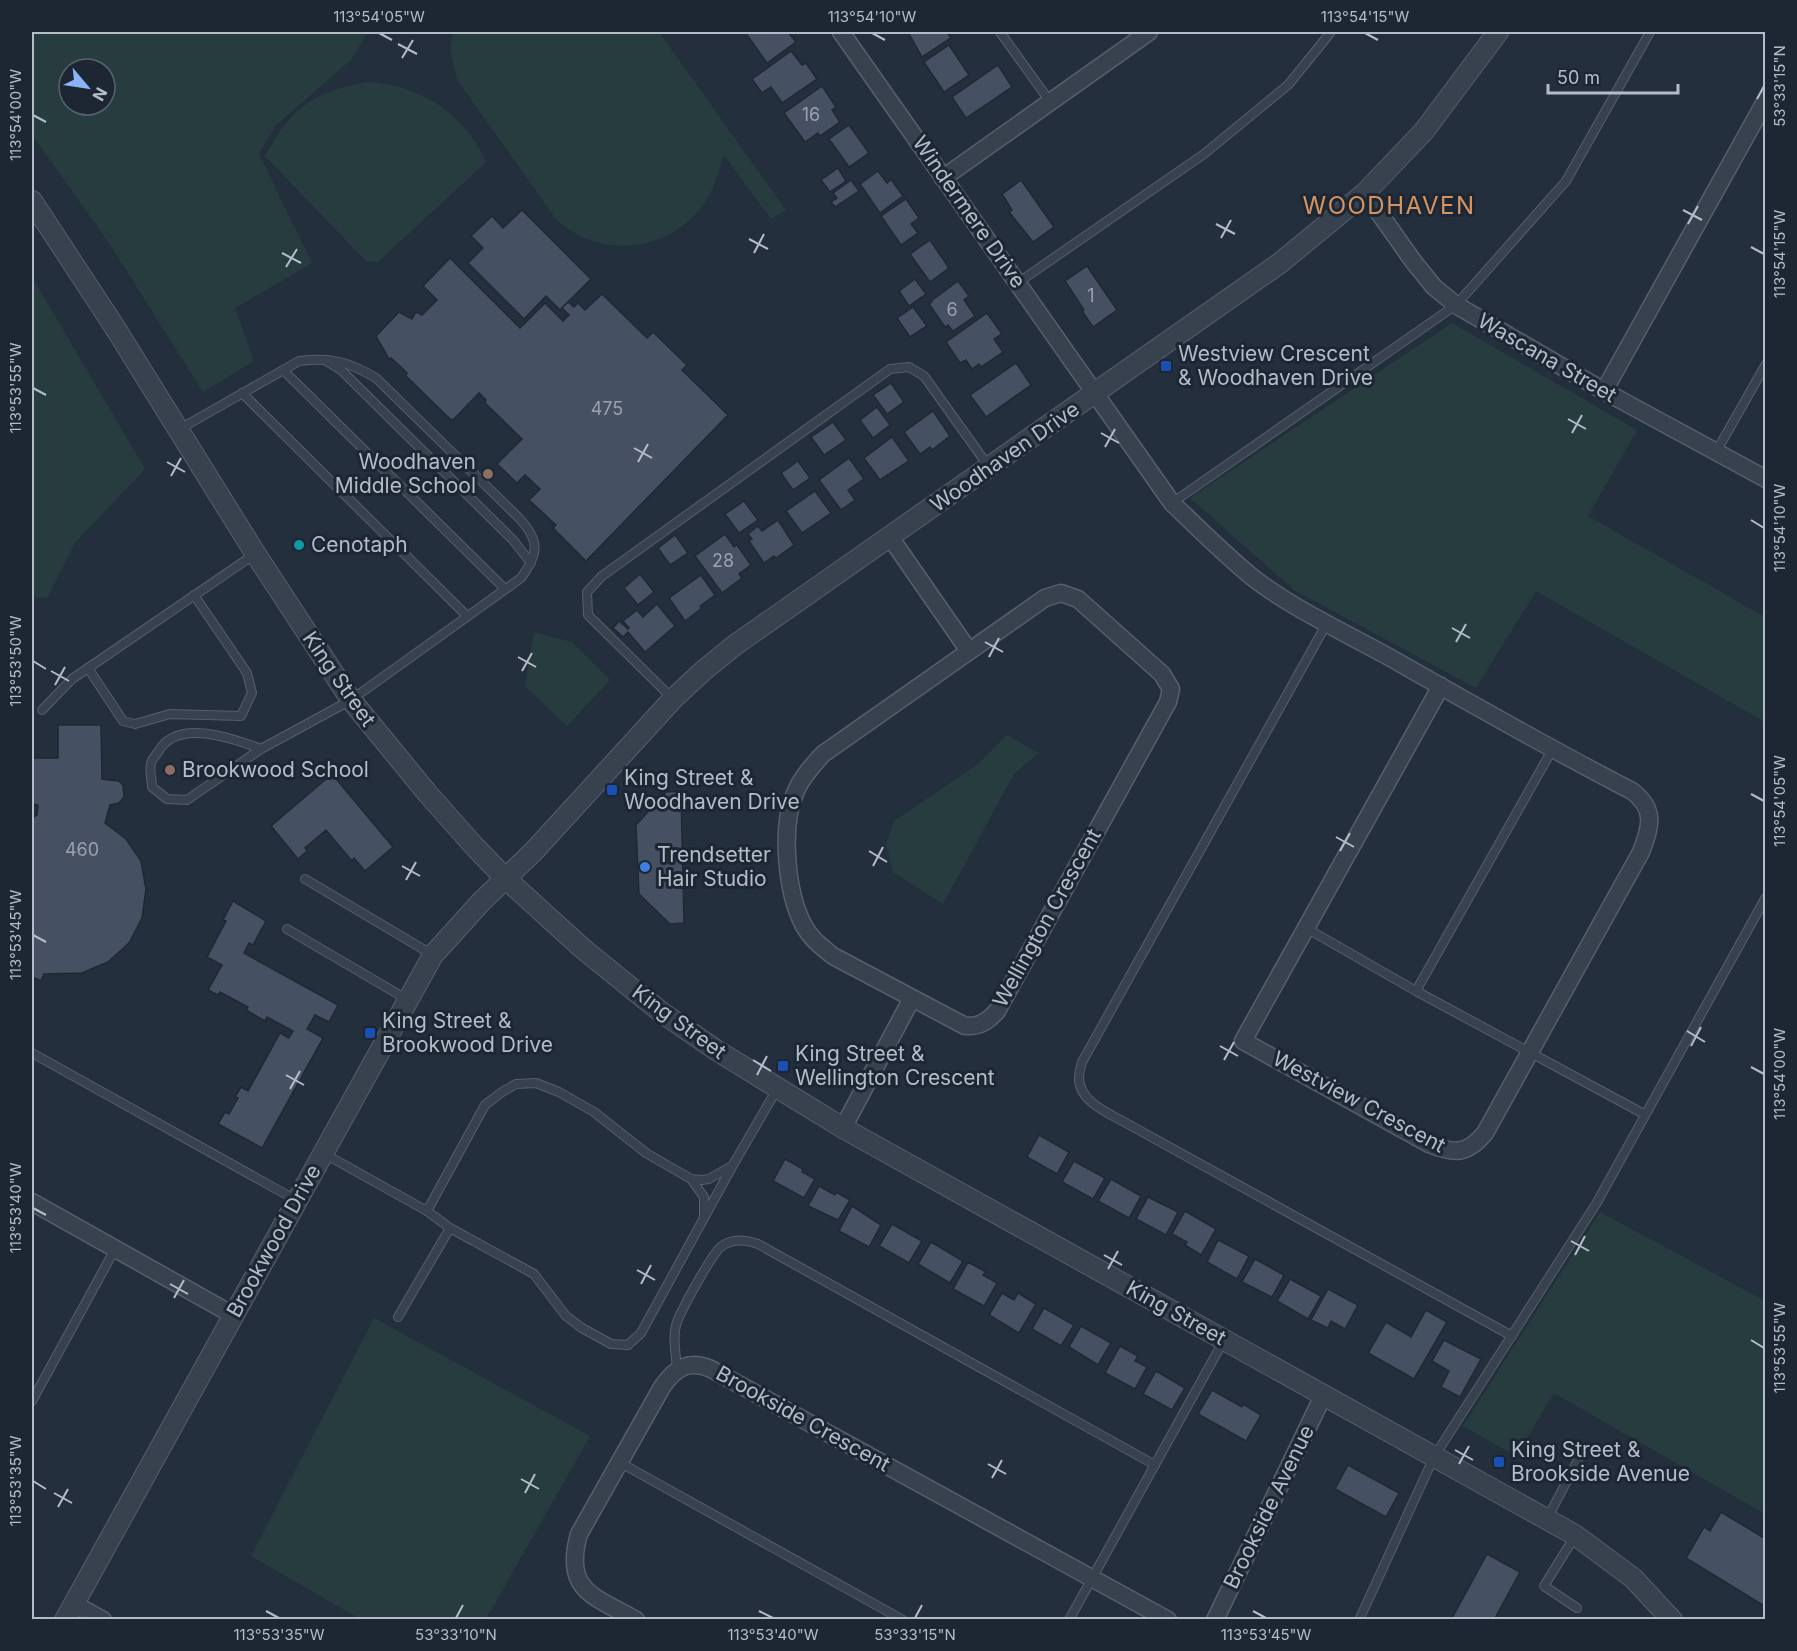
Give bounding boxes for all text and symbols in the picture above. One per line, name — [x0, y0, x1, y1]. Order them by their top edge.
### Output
text: 113°54'05"W — [333, 7, 425, 26]
text: 113°54'10"W — [828, 7, 917, 26]
text: 113°54'15"W — [1321, 7, 1409, 26]
text: 53°33'15"N — [1770, 45, 1789, 127]
north arrow — [57, 57, 117, 117]
scale bar — [1548, 57, 1678, 95]
text: 50 m — [1557, 67, 1600, 88]
text: 113°54'00"W — [6, 69, 25, 161]
text: N — [88, 84, 112, 104]
house number: 16 — [802, 104, 820, 125]
street label: Windermere Drive — [908, 131, 1031, 293]
district label: WOODHAVEN — [1303, 191, 1476, 220]
text: 113°54'15"W — [1770, 210, 1789, 298]
house number: 1 — [1087, 285, 1095, 306]
house number: 6 — [946, 299, 958, 320]
street label: Wascana Street — [1474, 308, 1621, 407]
place label: Westview Crescent & Woodhaven Drive — [1178, 341, 1373, 390]
text: 113°53'55"W — [6, 342, 25, 433]
marker: Westview Crescent & Woodhaven Drive — [1159, 359, 1173, 373]
street label: Woodhaven Drive — [926, 396, 1084, 517]
house number: 475 — [591, 398, 623, 419]
place label: Woodhaven Middle School — [335, 449, 476, 498]
marker: Woodhaven Middle School — [481, 467, 495, 481]
text: 113°54'10"W — [1770, 483, 1789, 572]
place label: Cenotaph — [311, 532, 408, 557]
marker: Cenotaph — [292, 538, 306, 552]
house number: 28 — [712, 550, 734, 571]
text: 113°53'50"W — [6, 615, 25, 707]
street label: King Street — [298, 626, 381, 731]
text: 113°54'05"W — [1770, 755, 1789, 847]
place label: Brookwood School — [182, 757, 369, 782]
marker: Brookwood School — [163, 763, 177, 777]
place label: King Street & Woodhaven Drive — [624, 765, 800, 814]
marker: King Street & Woodhaven Drive — [605, 783, 619, 797]
street label: Wellington Crescent — [987, 824, 1106, 1011]
house number: 460 — [65, 839, 99, 860]
place label: Trendsetter Hair Studio — [657, 842, 771, 891]
marker: Trendsetter Hair Studio — [638, 860, 652, 874]
text: 113°53'45"W — [6, 889, 25, 980]
street label: King Street — [627, 979, 731, 1064]
place label: King Street & Brookwood Drive — [382, 1008, 553, 1057]
marker: King Street & Brookwood Drive — [363, 1026, 377, 1040]
text: 113°54'00"W — [1770, 1028, 1789, 1120]
place label: King Street & Wellington Crescent — [795, 1041, 995, 1090]
street label: Westview Crescent — [1269, 1045, 1450, 1158]
marker: King Street & Wellington Crescent — [776, 1059, 790, 1073]
street label: Brookwood Drive — [221, 1160, 326, 1322]
text: 113°53'40"W — [6, 1162, 25, 1253]
street label: King Street — [1122, 1275, 1231, 1350]
text: 113°53'55"W — [1770, 1302, 1789, 1393]
street label: Brookside Crescent — [712, 1360, 895, 1477]
street label: Brookside Avenue — [1218, 1421, 1319, 1593]
text: 113°53'35"W — [6, 1435, 25, 1527]
place label: King Street & Brookside Avenue — [1511, 1437, 1690, 1486]
marker: King Street & Brookside Avenue — [1492, 1455, 1506, 1469]
text: 113°53'35"W — [233, 1625, 325, 1644]
text: 53°33'10"N — [415, 1625, 497, 1644]
text: 113°53'40"W — [728, 1625, 819, 1644]
text: 53°33'15"N — [874, 1625, 956, 1644]
text: 113°53'45"W — [1221, 1625, 1312, 1644]

